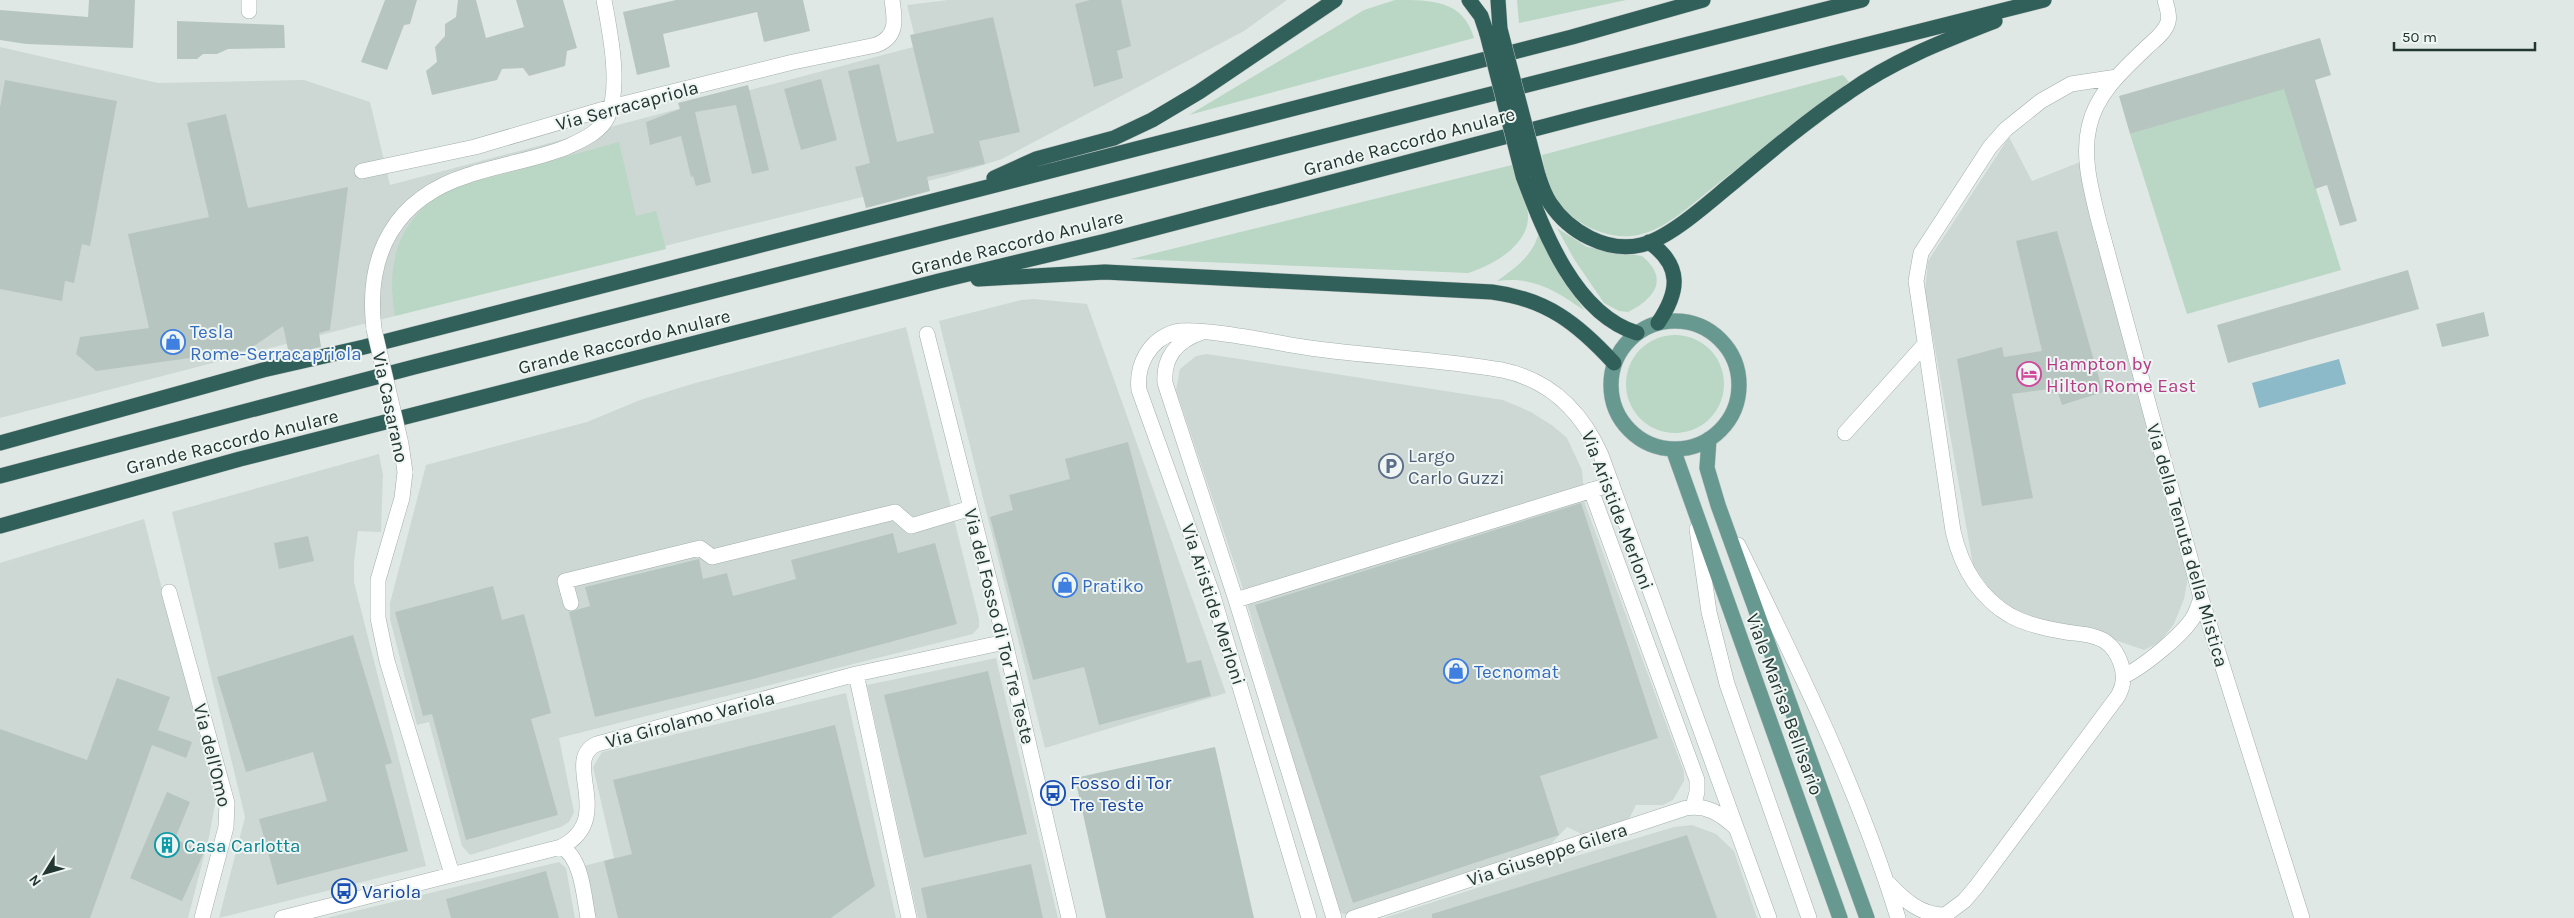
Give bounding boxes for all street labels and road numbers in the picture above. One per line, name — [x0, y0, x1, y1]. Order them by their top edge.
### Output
street label: Via Serracapriola — [553, 76, 701, 136]
street label: Grande Raccordo Anulare — [1301, 103, 1517, 181]
street label: Grande Raccordo Anulare — [909, 206, 1126, 280]
street label: Grande Raccordo Anulare — [516, 305, 733, 379]
street label: Via Casarano — [368, 350, 413, 465]
street label: Grande Raccordo Anulare — [124, 405, 341, 479]
street label: Via della Tenuta della Mistica — [2142, 421, 2232, 670]
street label: Via Aristide Merloni — [1577, 428, 1658, 593]
street label: Via del Fosso di Tor Tre Teste — [959, 506, 1039, 746]
street label: Via Aristide Merloni — [1177, 521, 1250, 688]
street label: Viale Marisa Bellisario — [1741, 611, 1827, 798]
street label: Via Girolamo Variola — [603, 687, 777, 753]
street label: Via dell'Omo — [189, 701, 236, 809]
street label: Via Giuseppe Gilera — [1464, 819, 1630, 891]

